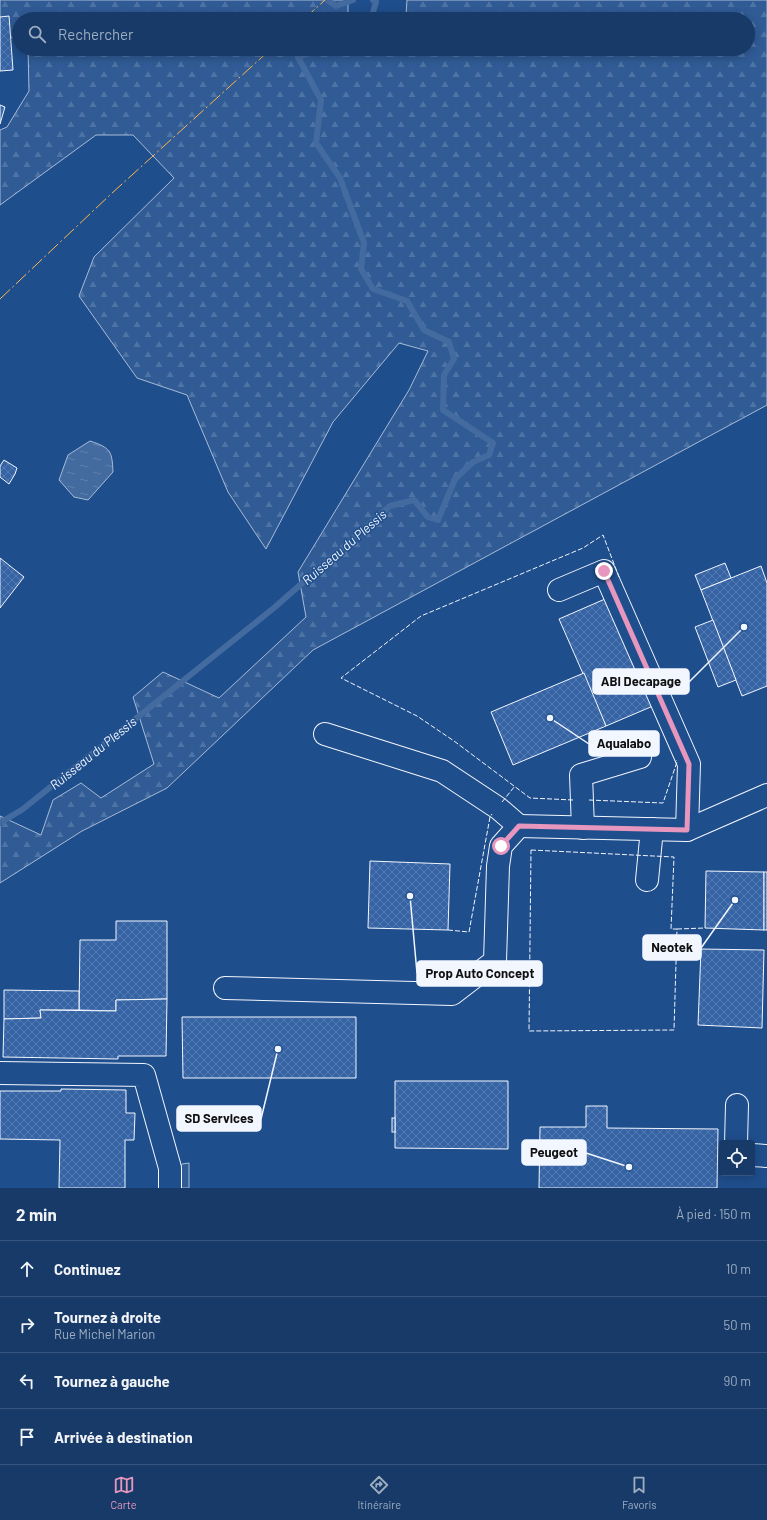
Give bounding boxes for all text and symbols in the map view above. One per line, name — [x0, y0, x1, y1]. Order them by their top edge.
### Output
search box — [12, 12, 755, 56]
icon: search — [26, 23, 48, 45]
text: Rechercher — [58, 25, 134, 43]
water label: Ruisseau du Plessis — [298, 506, 390, 588]
route end — [595, 562, 613, 580]
callout: ABI Decapage — [593, 669, 689, 694]
text: ABI Decapage — [601, 673, 681, 689]
water label: Ruisseau du Plessis — [46, 713, 140, 793]
callout: Aqualabo — [589, 731, 659, 756]
text: Aqualabo — [597, 735, 651, 751]
route start — [492, 837, 510, 855]
callout: Neotek — [643, 935, 701, 960]
text: Neotek — [651, 939, 693, 955]
callout: Prop Auto Concept — [417, 961, 542, 986]
text: Prop Auto Concept — [426, 965, 534, 981]
callout: SD Services — [177, 1106, 261, 1131]
text: SD Services — [185, 1110, 254, 1126]
callout: Peugeot — [522, 1140, 586, 1165]
map controls — [719, 1140, 755, 1176]
button: locate — [719, 1140, 755, 1176]
text: Peugeot — [530, 1144, 578, 1160]
text: 2 min — [16, 1204, 57, 1224]
text: À pied · 150 m — [676, 1206, 751, 1222]
icon: ahead — [16, 1258, 38, 1280]
text: Continuez — [54, 1260, 121, 1278]
text: 10 m — [726, 1261, 751, 1277]
text: Tournez à droite — [54, 1308, 161, 1326]
icon: right — [16, 1314, 38, 1336]
text: 50 m — [724, 1317, 751, 1333]
text: Rue Michel Marion — [54, 1326, 155, 1342]
icon: left — [16, 1370, 38, 1392]
text: Tournez à gauche — [54, 1372, 170, 1390]
text: 90 m — [724, 1373, 751, 1389]
icon: arrive — [16, 1426, 38, 1448]
text: Arrivée à destination — [54, 1428, 193, 1446]
tab: Carte — [110, 1474, 137, 1511]
tab: Itinéraire — [357, 1474, 401, 1511]
tab: Favoris — [622, 1474, 657, 1511]

